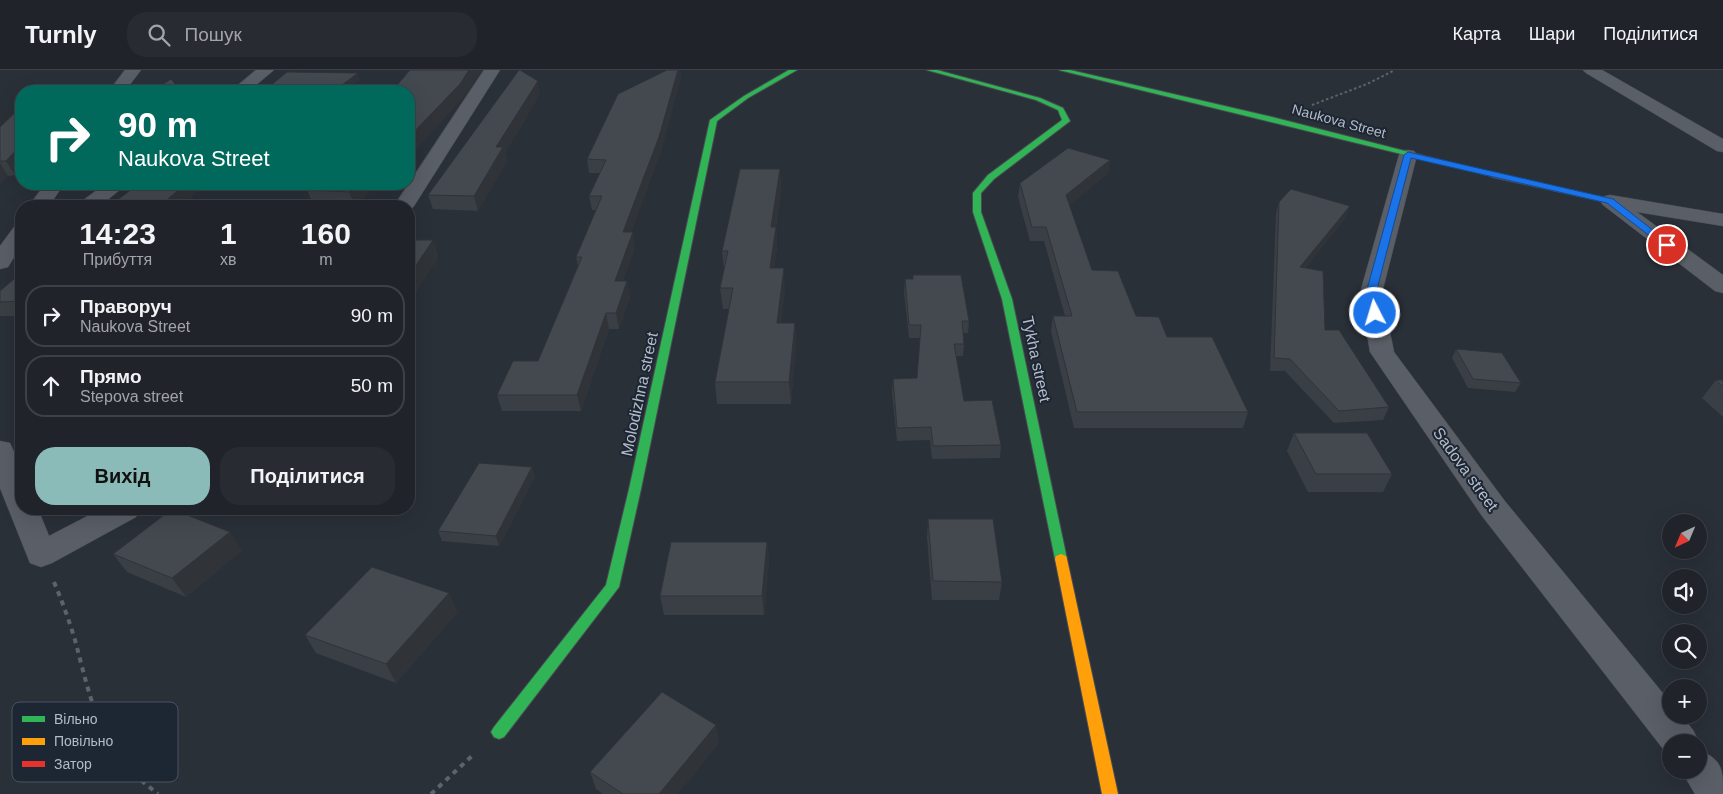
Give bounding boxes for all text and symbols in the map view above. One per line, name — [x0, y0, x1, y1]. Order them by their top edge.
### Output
search box — [127, 12, 477, 57]
text: Turnly — [25, 21, 97, 48]
icon: search — [145, 21, 173, 49]
text: Пошук — [185, 24, 242, 45]
text: Карта — [1453, 24, 1501, 44]
text: Шари — [1529, 24, 1575, 44]
text: Поділитися — [1603, 24, 1698, 44]
street label: Naukova Street — [1290, 101, 1388, 141]
icon: right — [35, 105, 100, 170]
text: 90 m — [118, 105, 198, 144]
text: Naukova Street — [118, 146, 270, 171]
text: 14:23 — [79, 217, 156, 250]
text: 1 — [220, 217, 237, 250]
text: 160 — [301, 217, 351, 250]
pin — [1646, 224, 1688, 266]
icon: arrive — [1653, 231, 1681, 259]
text: Прибуття — [83, 251, 152, 268]
text: хв — [220, 251, 237, 268]
text: m — [319, 251, 332, 268]
position arrow — [1348, 286, 1400, 338]
text: Праворуч — [80, 296, 172, 317]
icon: right — [37, 302, 65, 330]
text: 90 m — [351, 305, 393, 326]
street label: Tykha street — [1019, 315, 1054, 404]
text: Naukova Street — [80, 318, 190, 335]
street label: Molodizhna street — [618, 330, 661, 458]
text: Прямо — [80, 366, 142, 387]
icon: ahead — [37, 372, 65, 400]
text: 50 m — [351, 375, 393, 396]
text: Stepova street — [80, 388, 183, 405]
street label: Sadova street — [1430, 424, 1502, 515]
button: Вихід — [35, 447, 210, 505]
button: Поділитися — [220, 447, 395, 505]
north arrow — [1662, 514, 1708, 559]
map controls — [1662, 514, 1707, 779]
button: sound — [1662, 569, 1707, 614]
button: search — [1662, 624, 1707, 669]
button: + — [1662, 679, 1707, 724]
legend — [12, 702, 178, 782]
text: Вільно — [54, 711, 98, 727]
text: Повільно — [54, 733, 114, 749]
button: − — [1662, 734, 1707, 779]
text: Затор — [54, 756, 92, 772]

